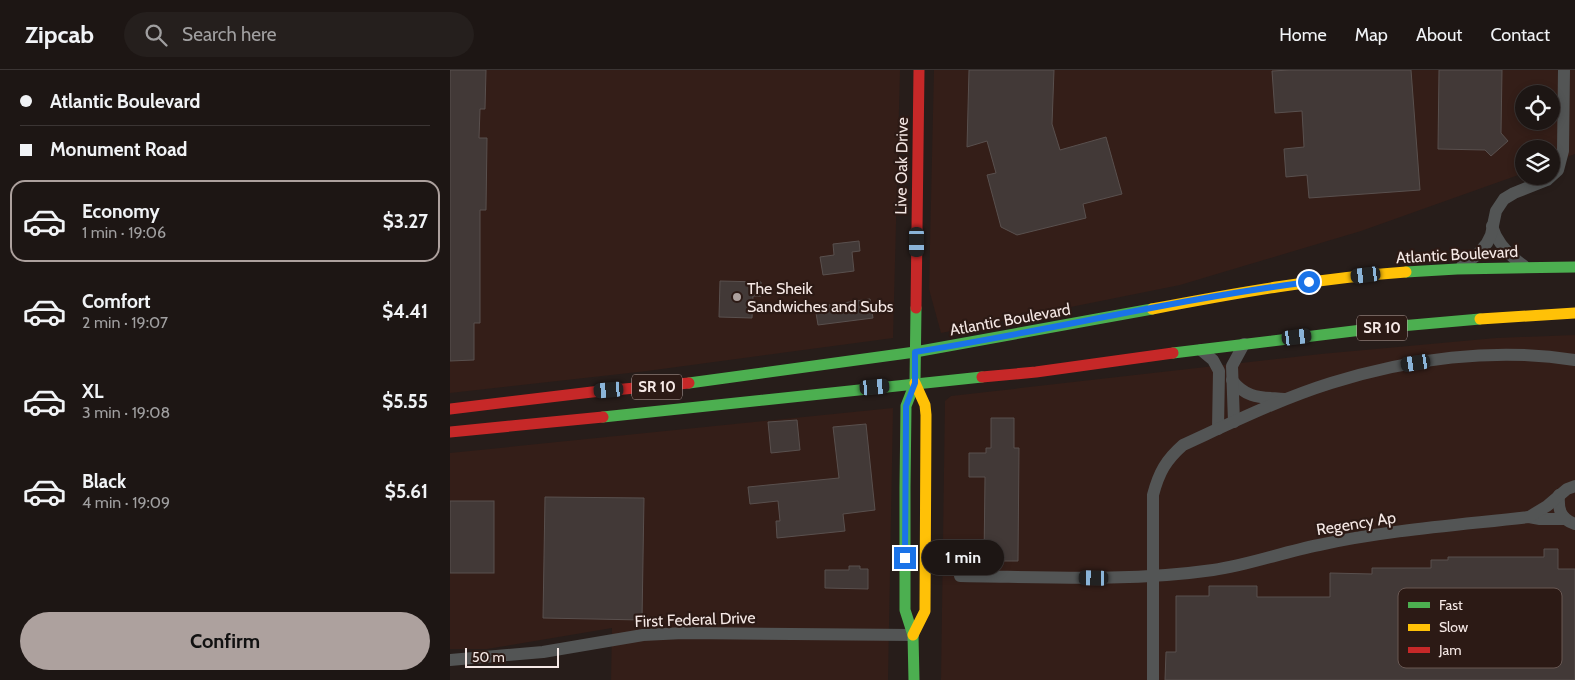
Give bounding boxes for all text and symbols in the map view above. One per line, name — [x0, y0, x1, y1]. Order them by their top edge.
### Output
search box — [124, 12, 474, 57]
text: Zipcab — [25, 20, 94, 49]
icon: search — [142, 21, 170, 49]
text: Search here — [182, 23, 276, 46]
text: Home — [1279, 24, 1327, 46]
text: Map — [1355, 24, 1388, 46]
text: About — [1416, 24, 1462, 46]
text: Contact — [1490, 24, 1550, 46]
map controls — [1515, 85, 1560, 185]
button: locate — [1515, 85, 1560, 130]
text: Atlantic Boulevard — [50, 90, 200, 113]
street label: Live Oak Drive — [891, 117, 912, 215]
text: Monument Road — [50, 138, 187, 161]
button: layers — [1515, 140, 1560, 185]
icon: car — [22, 199, 67, 244]
text: Economy — [82, 200, 160, 223]
text: $3.27 — [383, 210, 428, 233]
text: 1 min · 19:06 — [82, 223, 166, 242]
car — [909, 227, 924, 257]
street label: Atlantic Boulevard — [1395, 242, 1519, 267]
car — [1350, 266, 1381, 284]
route start — [1298, 271, 1320, 293]
place label: The Sheik Sandwiches and Subs — [747, 279, 894, 316]
icon: car — [22, 289, 67, 334]
text: Comfort — [82, 290, 151, 313]
marker: The Sheik Sandwiches and Subs — [731, 291, 743, 303]
text: $4.41 — [382, 300, 428, 323]
street label: Atlantic Boulevard — [948, 300, 1072, 339]
text: 2 min · 19:07 — [82, 313, 168, 332]
road number: SR 10 — [1357, 316, 1407, 340]
car — [1281, 328, 1312, 346]
car — [1400, 353, 1431, 373]
road number: SR 10 — [632, 374, 682, 400]
car — [859, 378, 890, 396]
icon: car — [22, 379, 67, 424]
text: XL — [82, 380, 103, 403]
car — [593, 381, 624, 399]
text: $5.55 — [382, 390, 428, 413]
text: 3 min · 19:08 — [82, 403, 170, 422]
icon: car — [22, 469, 67, 514]
text: Black — [82, 470, 126, 493]
text: $5.61 — [385, 480, 428, 503]
text: 4 min · 19:09 — [82, 493, 170, 512]
street label: Regency Ap — [1315, 508, 1397, 539]
callout: 1 min — [922, 540, 1005, 576]
route end — [894, 547, 916, 569]
text: 1 min — [945, 548, 981, 567]
car — [1078, 570, 1109, 586]
legend — [1398, 588, 1562, 668]
text: Fast — [1439, 596, 1463, 614]
street label: First Federal Drive — [634, 608, 756, 631]
button: Confirm — [20, 612, 430, 670]
text: Slow — [1439, 618, 1468, 636]
text: Jam — [1438, 641, 1461, 659]
scale bar — [465, 645, 559, 668]
text: 50 m — [472, 648, 505, 666]

